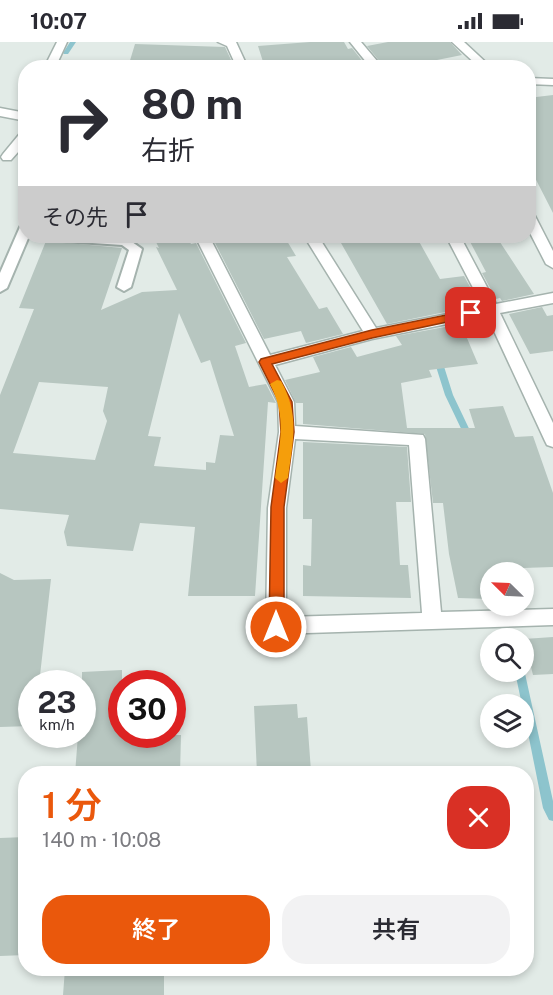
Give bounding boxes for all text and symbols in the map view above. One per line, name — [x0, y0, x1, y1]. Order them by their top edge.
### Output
text: 10:07 — [30, 8, 87, 34]
text: 80 m — [141, 79, 243, 128]
icon: right — [42, 84, 120, 162]
text: 右折 — [141, 134, 195, 166]
icon: arrive — [120, 198, 153, 231]
text: その先 — [42, 204, 108, 230]
pin — [445, 287, 496, 338]
icon: arrive — [454, 296, 487, 329]
north arrow — [480, 562, 534, 616]
map controls — [480, 562, 534, 748]
position arrow — [244, 595, 308, 659]
button: search — [480, 628, 534, 682]
speed limit sign: 30 — [108, 670, 186, 748]
text: 23 — [37, 684, 77, 720]
button: layers — [480, 694, 534, 748]
text: km/h — [39, 716, 75, 733]
text: 1 分 — [42, 784, 101, 826]
button: close — [447, 786, 510, 849]
text: 140 m · 10:08 — [42, 828, 161, 852]
button: 終了 — [42, 895, 270, 964]
button: 共有 — [282, 895, 510, 964]

